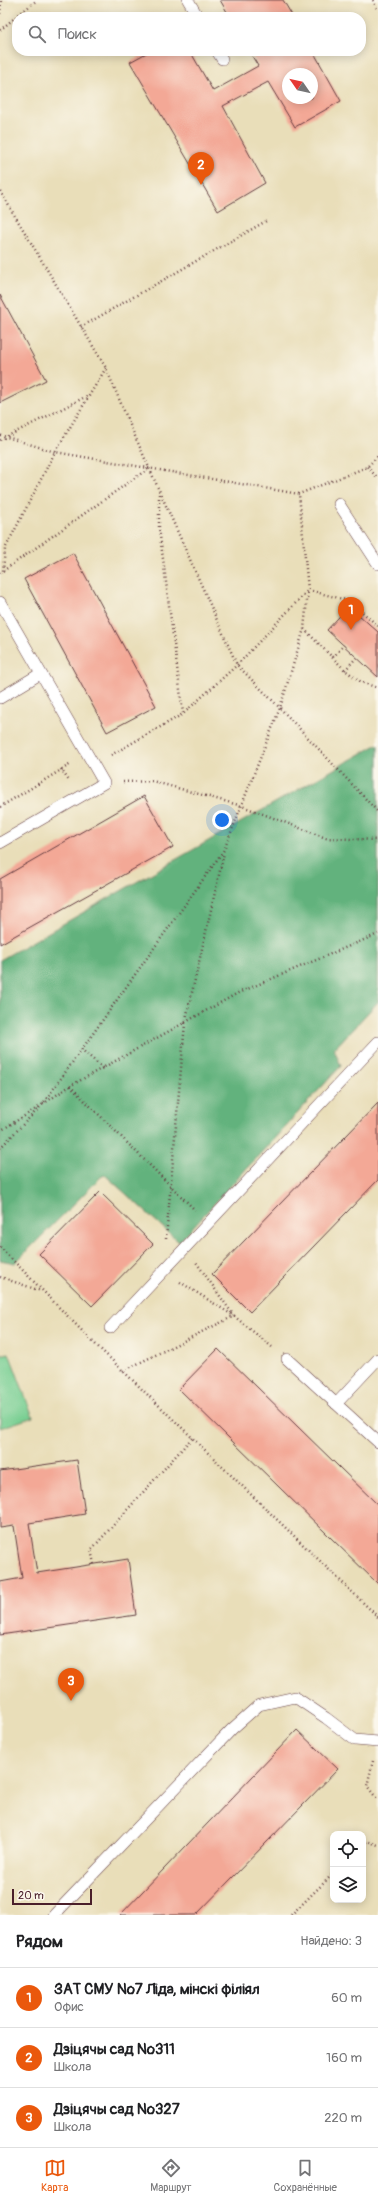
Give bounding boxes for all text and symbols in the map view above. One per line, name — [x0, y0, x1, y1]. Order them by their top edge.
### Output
search box — [12, 12, 366, 56]
icon: search — [26, 23, 48, 45]
text: Поиск — [58, 25, 97, 44]
north arrow — [282, 68, 318, 104]
pin: 2 — [188, 152, 214, 185]
pin: 1 — [338, 597, 364, 630]
your location — [212, 810, 232, 830]
pin: 3 — [58, 1668, 84, 1701]
map controls — [330, 1831, 366, 1903]
button: locate — [330, 1831, 366, 1867]
button: layers — [330, 1867, 366, 1903]
scale bar — [12, 1887, 92, 1906]
text: 20 m — [18, 1889, 44, 1902]
text: Рядом — [16, 1931, 63, 1952]
text: Найдено: 3 — [300, 1933, 362, 1949]
text: ЗАТ СМУ №7 Ліда, мінскі філіял — [54, 1980, 260, 1999]
text: 1 — [26, 1990, 32, 2006]
text: 60 m — [331, 1990, 362, 2006]
text: Офис — [54, 1999, 84, 2015]
text: Дзіцячы сад №311 — [54, 2040, 175, 2059]
text: 2 — [25, 2050, 33, 2066]
text: 160 m — [326, 2050, 362, 2066]
text: Школа — [54, 2059, 91, 2075]
text: Дзіцячы сад №327 — [54, 2100, 180, 2119]
text: 3 — [25, 2110, 33, 2126]
text: 220 m — [324, 2110, 362, 2126]
text: Школа — [54, 2119, 91, 2135]
tab: Карта — [41, 2157, 68, 2194]
tab: Маршрут — [150, 2157, 192, 2194]
tab: Сохранённые — [274, 2157, 337, 2194]

